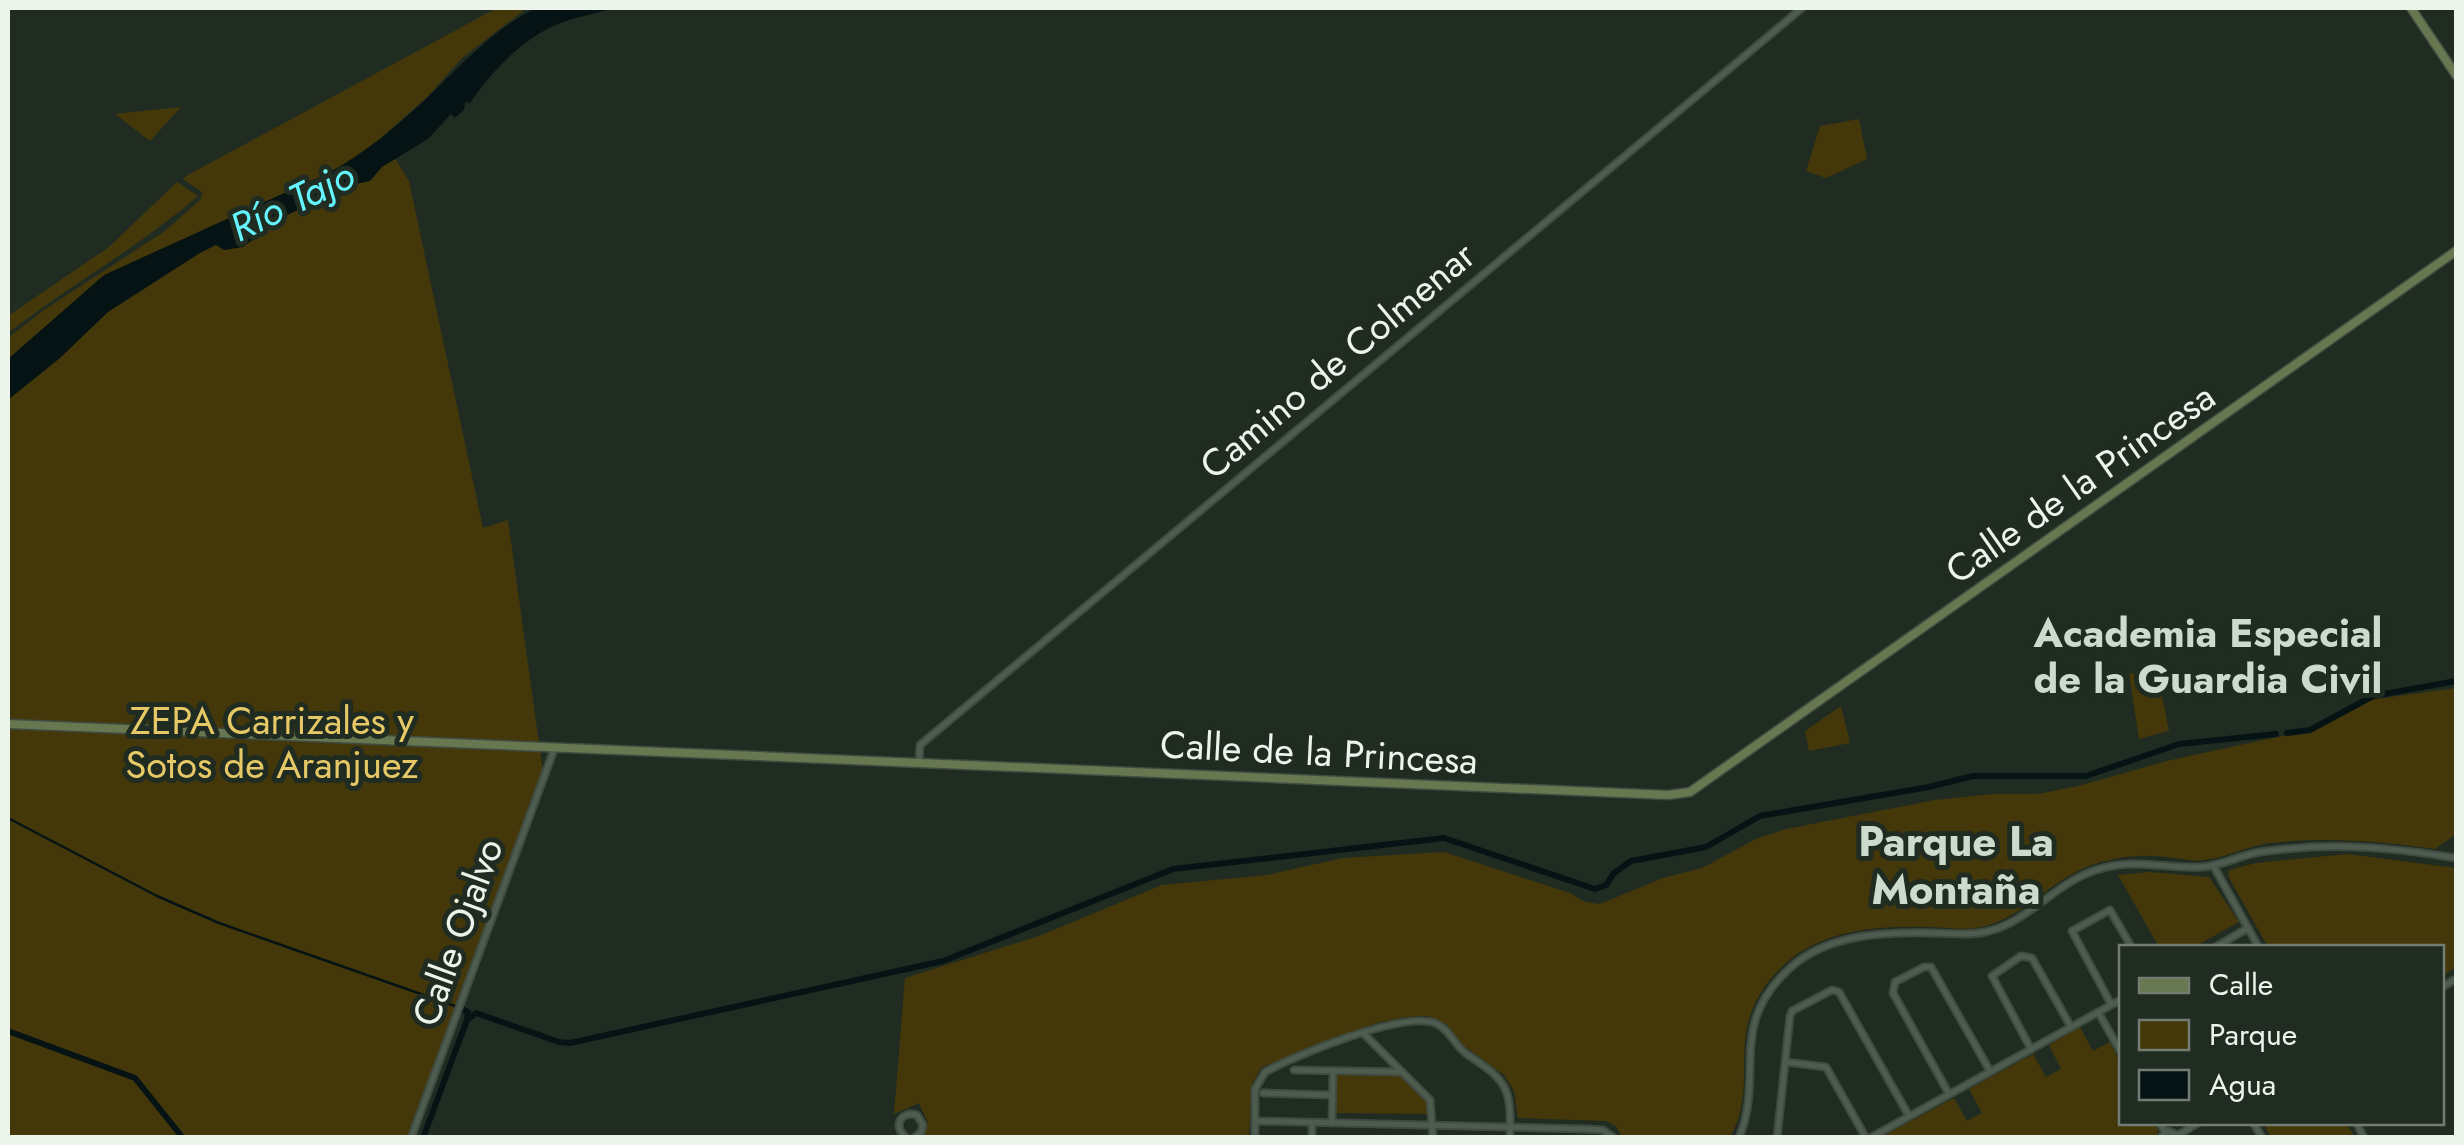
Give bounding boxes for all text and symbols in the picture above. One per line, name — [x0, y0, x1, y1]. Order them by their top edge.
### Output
water label: Río Tajo — [220, 146, 364, 256]
street label: Camino de Colmenar — [1187, 228, 1487, 492]
street label: Calle de la Princesa — [1934, 369, 2226, 597]
district label: Academia Especial de la Guardia Civil — [2033, 604, 2382, 708]
park label: ZEPA Carrizales y Sotos de Aranjuez — [125, 693, 419, 792]
street label: Calle de la Princesa — [1159, 716, 1479, 788]
district label: Parque La Montaña — [1858, 811, 2054, 920]
street label: Calle Ojalvo — [398, 830, 516, 1034]
legend — [2119, 945, 2444, 1125]
text: Calle — [2209, 963, 2273, 1006]
text: Parque — [2209, 1013, 2297, 1056]
text: Agua — [2209, 1063, 2276, 1106]

